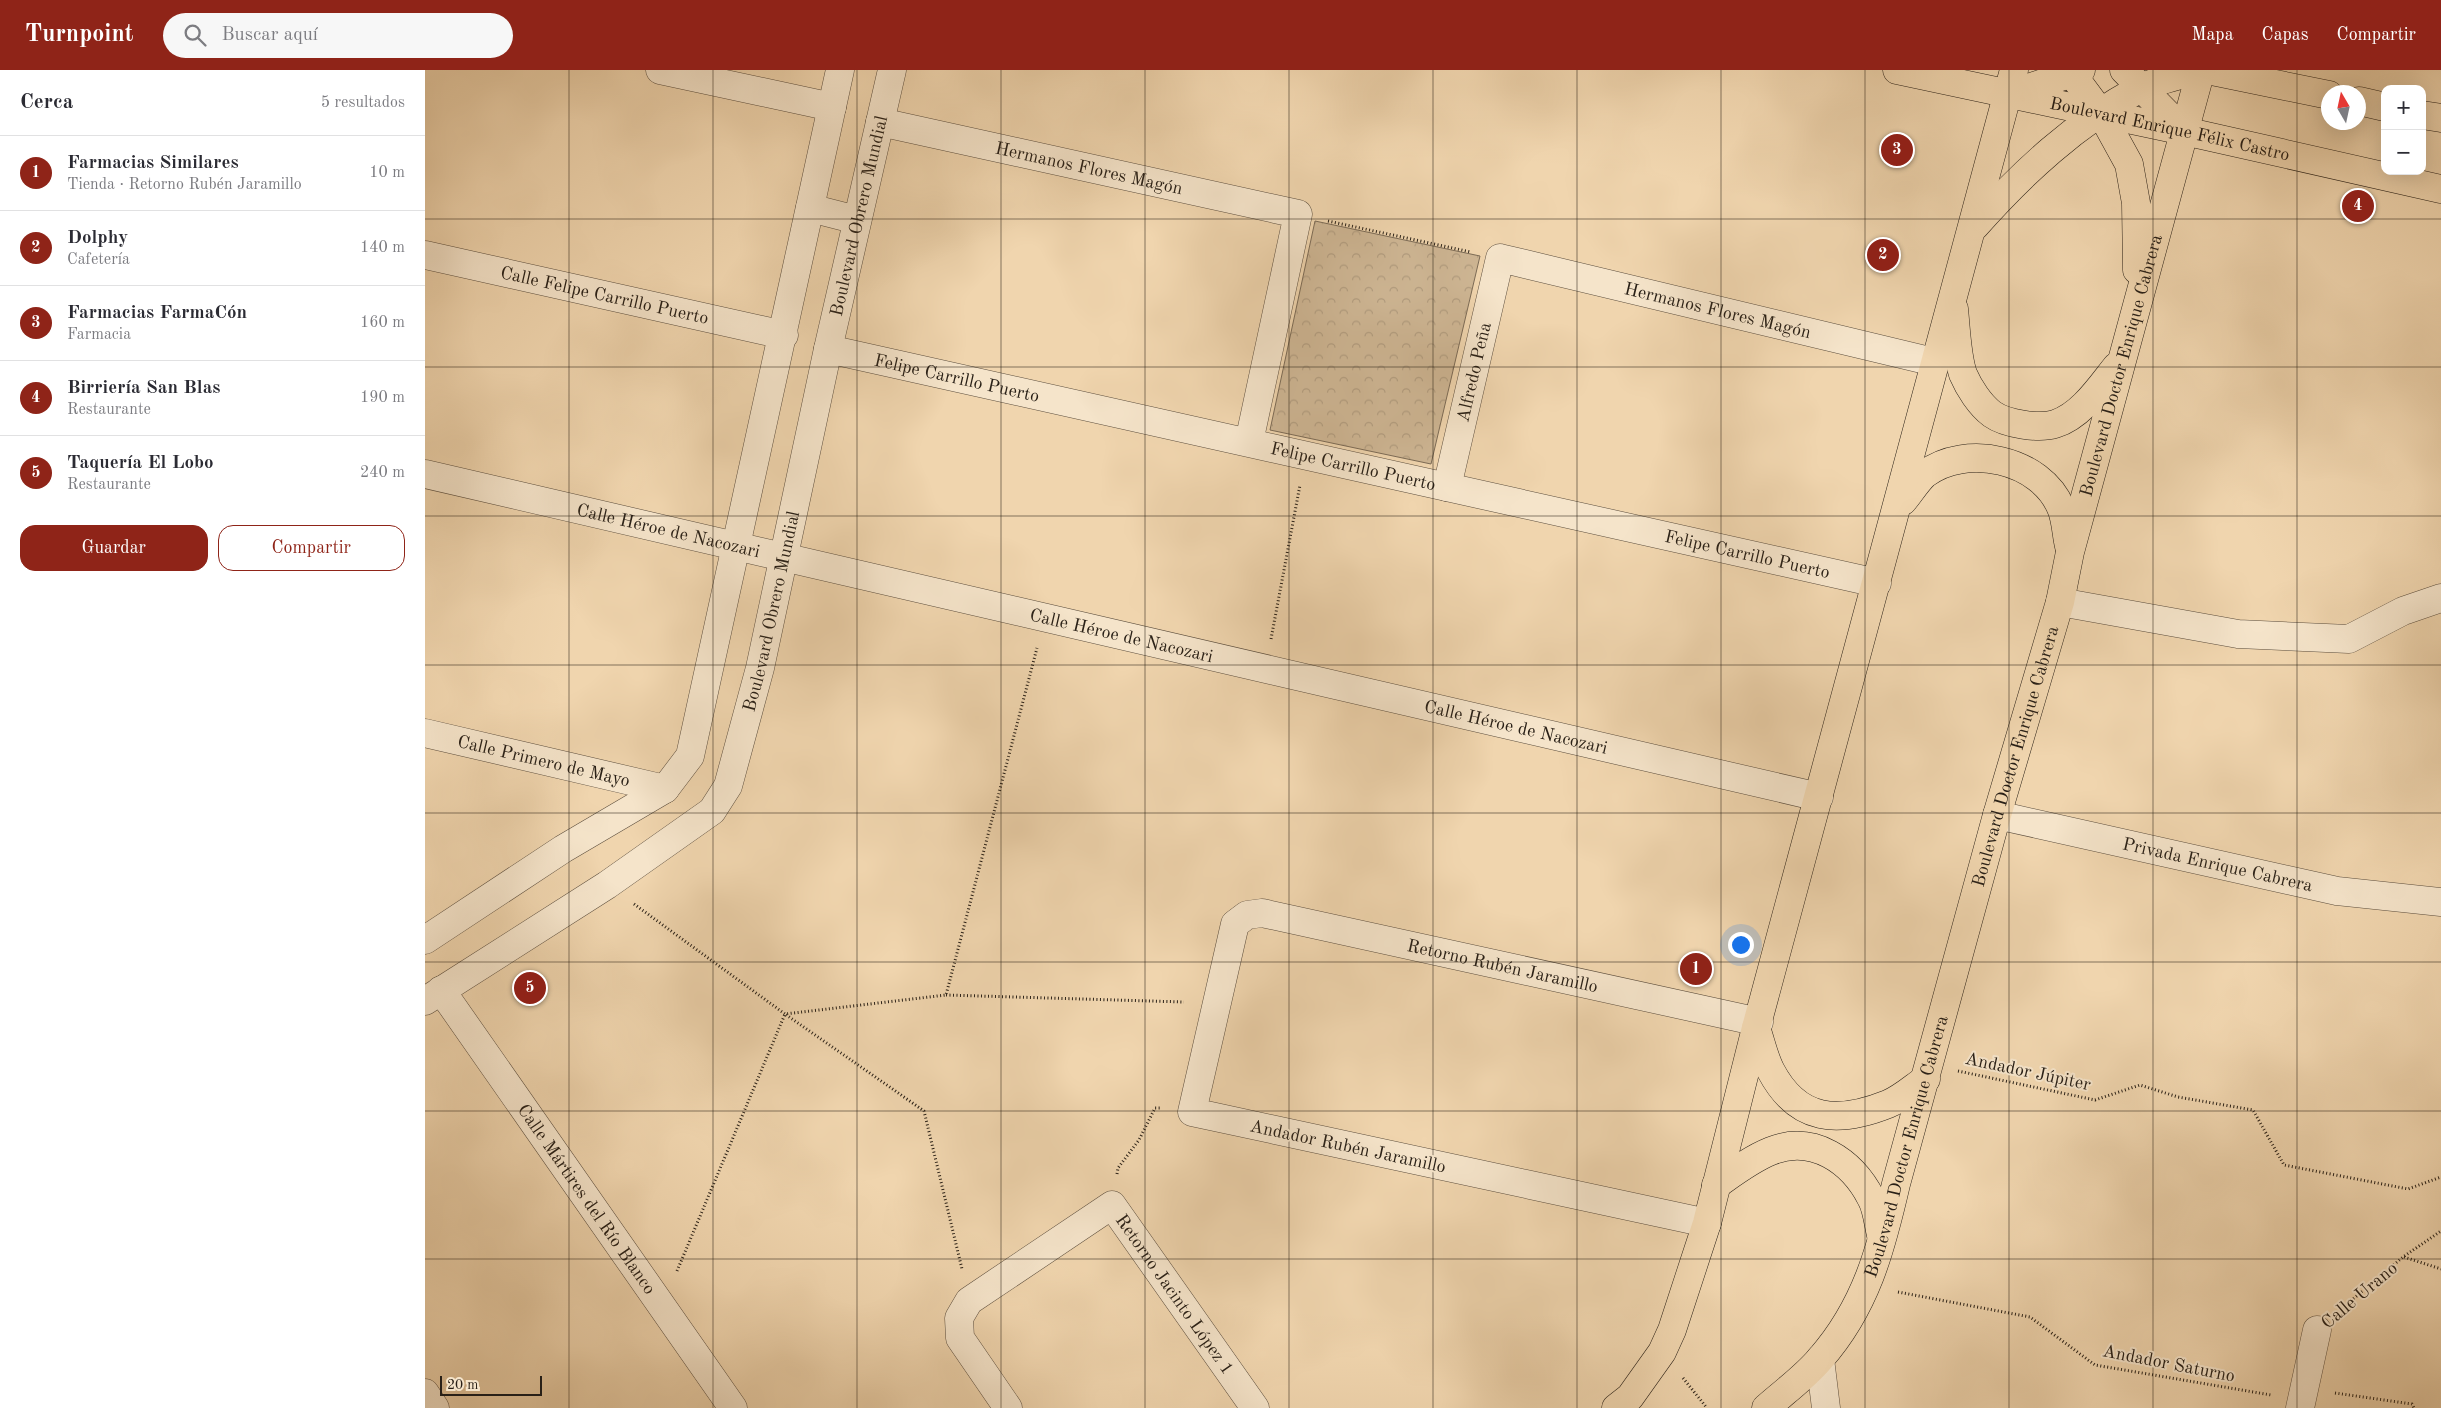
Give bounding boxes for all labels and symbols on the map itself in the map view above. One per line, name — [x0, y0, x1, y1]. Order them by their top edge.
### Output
north arrow — [2321, 85, 2366, 130]
street label: Boulevard Enrique Félix Castro — [2048, 95, 2291, 165]
street label: Boulevard Obrero Mundial — [828, 114, 891, 318]
pin: 3 — [1881, 131, 1913, 169]
street label: Hermanos Flores Magón — [993, 140, 1184, 198]
pin: 4 — [2342, 187, 2374, 225]
street label: Boulevard Doctor Enrique Cabrera — [2077, 233, 2166, 499]
pin: 2 — [1867, 236, 1899, 274]
street label: Calle Felipe Carrillo Puerto — [499, 264, 710, 328]
street label: Hermanos Flores Magón — [1622, 280, 1813, 342]
street label: Alfredo Peña — [1454, 321, 1495, 424]
street label: Felipe Carrillo Puerto — [872, 352, 1041, 406]
street label: Felipe Carrillo Puerto — [1269, 440, 1437, 494]
street label: Calle Héroe de Nacozari — [575, 501, 762, 561]
street label: Boulevard Obrero Mundial — [741, 509, 803, 714]
street label: Felipe Carrillo Puerto — [1663, 528, 1832, 582]
street label: Calle Héroe de Nacozari — [1028, 606, 1215, 666]
street label: Boulevard Doctor Enrique Cabrera — [1970, 624, 2062, 889]
street label: Calle Héroe de Nacozari — [1422, 698, 1609, 758]
street label: Calle Primero de Mayo — [456, 733, 632, 791]
street label: Privada Enrique Cabrera — [2121, 835, 2314, 895]
your location — [1728, 932, 1754, 958]
street label: Retorno Rubén Jaramillo — [1405, 937, 1600, 996]
pin: 1 — [1680, 950, 1712, 988]
pin: 5 — [514, 969, 546, 1007]
street label: Boulevard Doctor Enrique Cabrera — [1862, 1014, 1952, 1280]
street label: Andador Júpiter — [1963, 1050, 2093, 1094]
street label: Calle Mártires del Río Blanco — [514, 1101, 659, 1298]
street label: Andador Rubén Jaramillo — [1248, 1117, 1448, 1177]
street label: Retorno Jacinto López 1 — [1112, 1212, 1236, 1378]
street label: Calle Urano — [2318, 1259, 2401, 1333]
street label: Andador Saturno — [2101, 1342, 2237, 1386]
scale bar — [440, 1373, 543, 1396]

